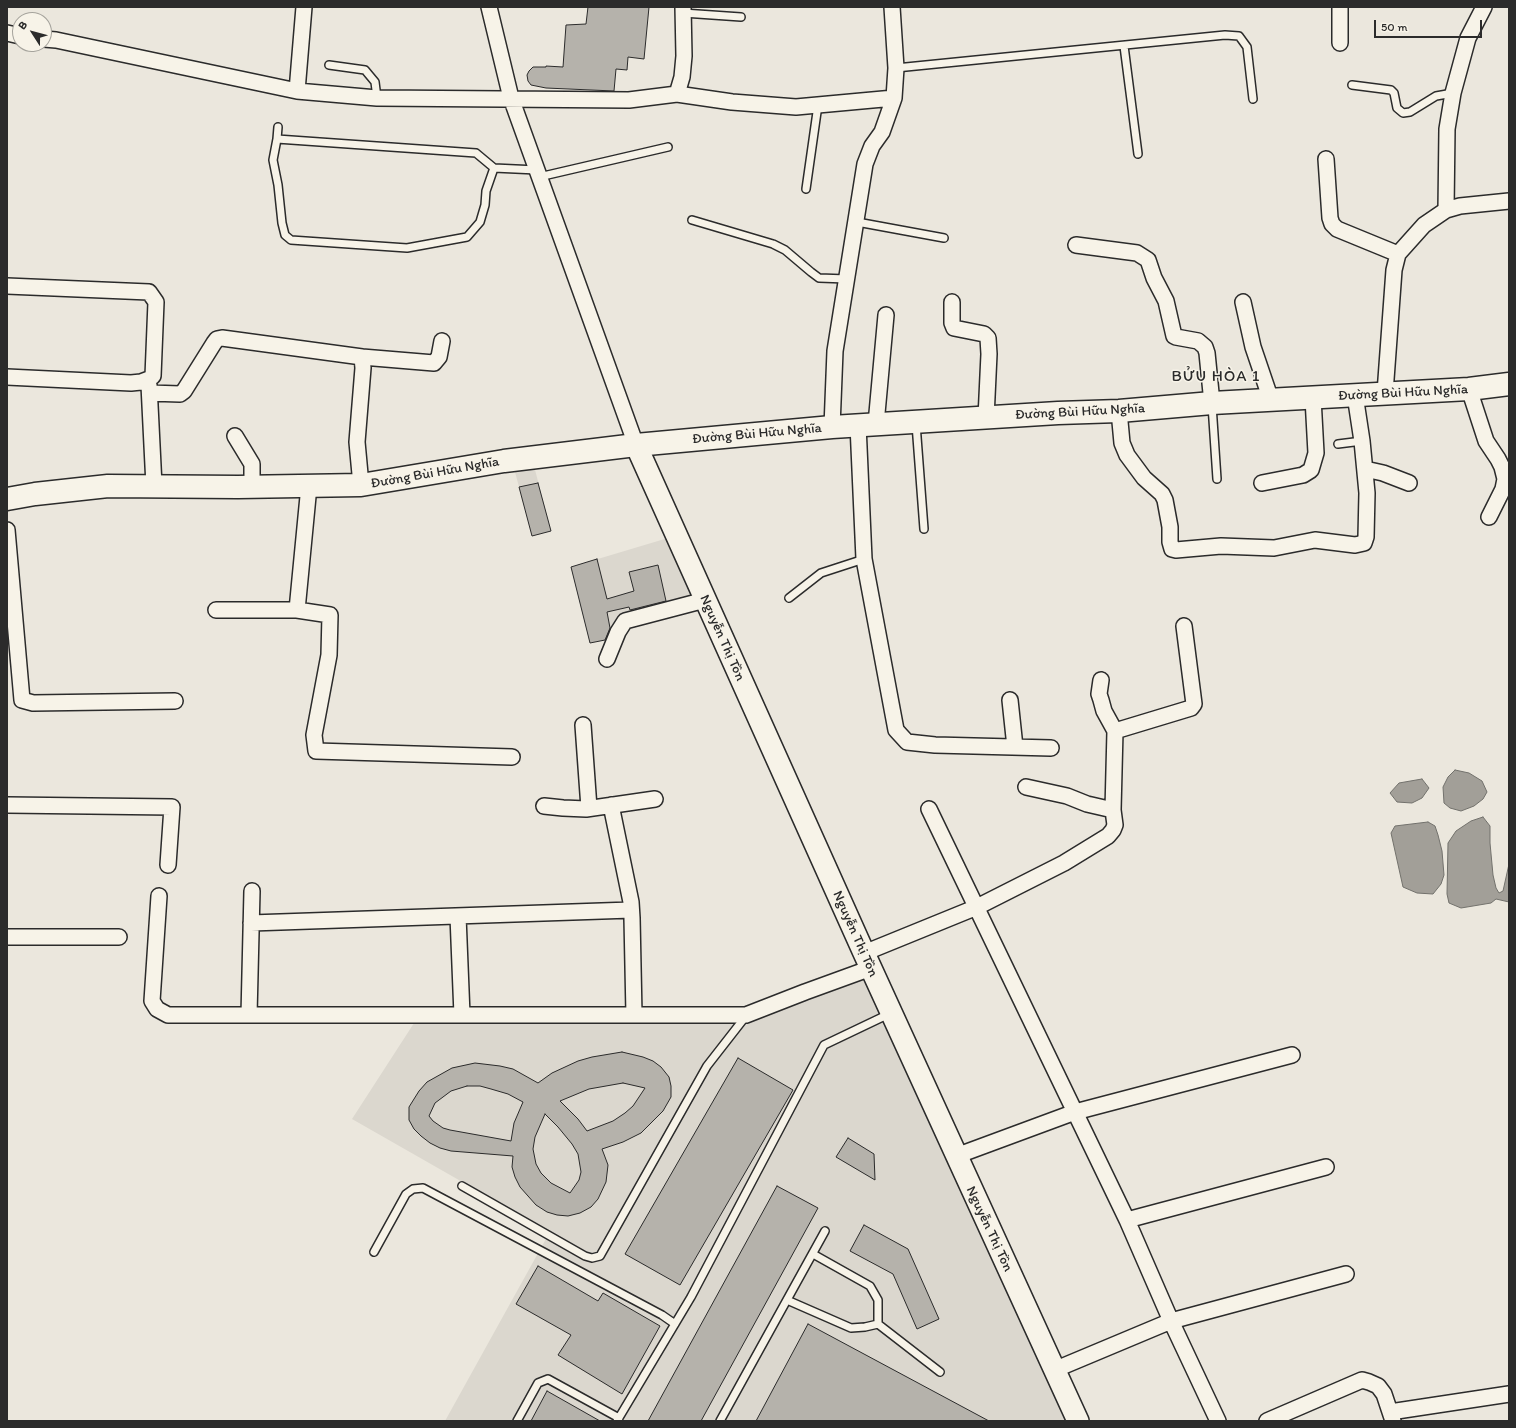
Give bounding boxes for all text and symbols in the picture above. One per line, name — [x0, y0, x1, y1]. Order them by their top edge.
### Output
north arrow — [12, 12, 52, 52]
scale bar — [1376, 12, 1484, 38]
text: B — [15, 19, 30, 32]
text: 50 m — [1381, 20, 1407, 34]
district label: BỬU HÒA 1 — [1172, 367, 1260, 387]
street label: Đường Bùi Hữu Nghĩa — [1338, 381, 1468, 405]
street label: Đường Bùi Hữu Nghĩa — [1015, 400, 1145, 424]
street label: Đường Bùi Hữu Nghĩa — [691, 420, 823, 448]
street label: Đường Bùi Hữu Nghĩa — [369, 453, 501, 493]
street label: Nguyễn Thị Tồn — [696, 592, 748, 684]
street label: Nguyễn Thị Tồn — [829, 888, 881, 980]
street label: Nguyễn Thị Tồn — [962, 1184, 1016, 1274]

